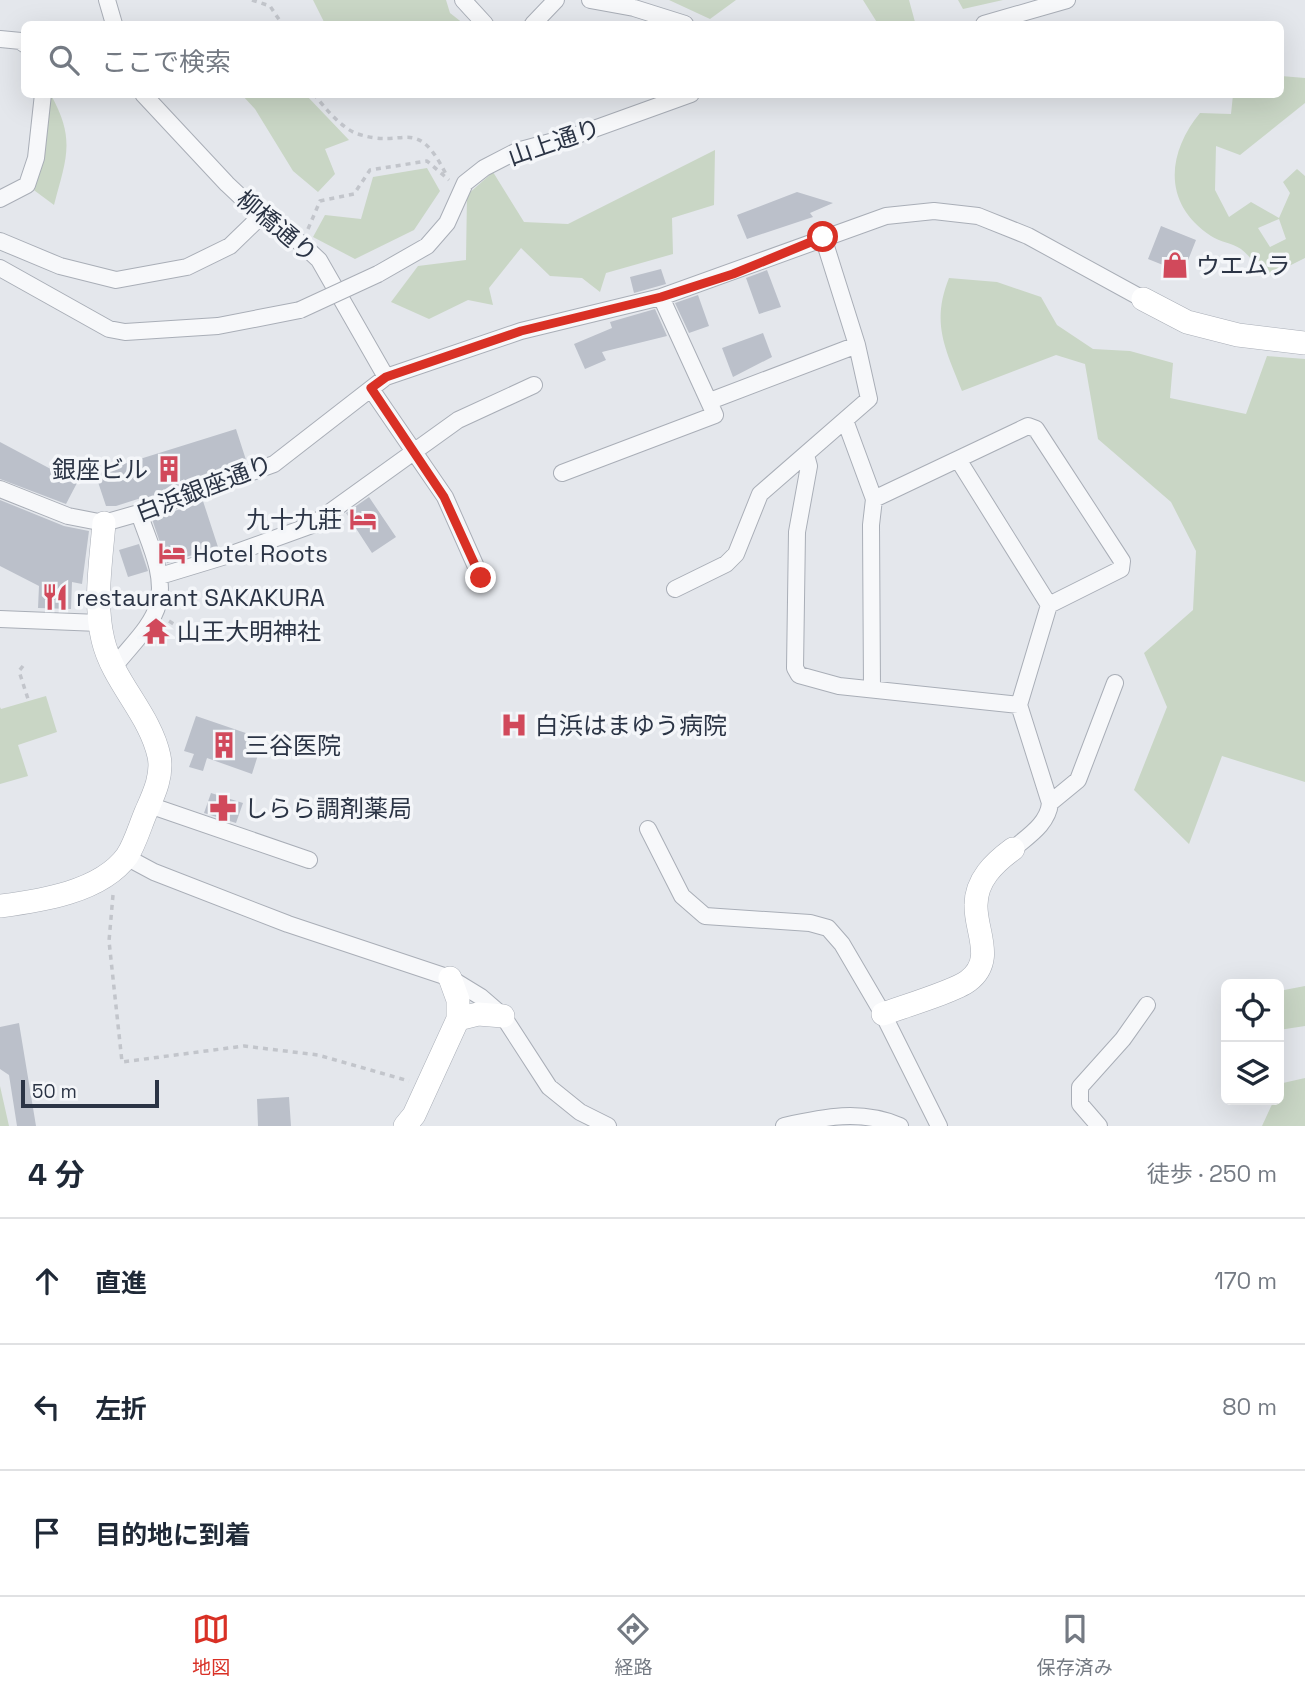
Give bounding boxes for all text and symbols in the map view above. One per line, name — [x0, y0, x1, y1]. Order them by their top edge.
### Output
search box — [21, 21, 1284, 98]
icon: search — [45, 41, 83, 79]
text: ここで検索 — [101, 45, 231, 79]
street label: 山上通り — [504, 112, 604, 172]
street label: 柳橋通り — [230, 183, 324, 269]
route start — [807, 221, 838, 252]
shop icon: ウエムラ — [1160, 250, 1190, 280]
place label: ウエムラ — [1196, 250, 1291, 281]
street label: 白浜銀座通り — [131, 448, 277, 528]
place label: 銀座ビル — [52, 454, 148, 485]
building icon: 銀座ビル — [154, 454, 184, 484]
place label: 九十九莊 — [246, 504, 342, 535]
hotel icon: 九十九莊 — [348, 504, 378, 534]
hotel icon: Hotel Roots — [157, 538, 187, 568]
place label: Hotel Roots — [193, 538, 328, 569]
route end — [465, 562, 496, 593]
restaurant icon: restaurant SAKAKURA — [40, 582, 70, 612]
place label: restaurant SAKAKURA — [76, 582, 325, 613]
temple icon: 山王大明神社 — [141, 616, 171, 646]
place label: 山王大明神社 — [177, 616, 321, 647]
hospital icon: 白浜はまゆう病院 — [499, 710, 529, 740]
place label: 白浜はまゆう病院 — [535, 710, 727, 741]
building icon: 三谷医院 — [209, 730, 239, 760]
place label: 三谷医院 — [245, 730, 341, 761]
pharmacy icon: しらら調剤薬局 — [208, 793, 238, 823]
place label: しらら調剤薬局 — [244, 793, 412, 824]
map controls — [1221, 979, 1284, 1105]
button: locate — [1221, 979, 1284, 1042]
button: layers — [1221, 1042, 1284, 1105]
scale bar — [21, 1077, 159, 1109]
text: 50 m — [32, 1079, 77, 1104]
text: 4 分 — [28, 1155, 85, 1194]
text: 徒歩 · 250 m — [1147, 1159, 1277, 1189]
icon: ahead — [28, 1262, 66, 1300]
text: 直進 — [95, 1266, 147, 1300]
text: 170 m — [1214, 1266, 1277, 1296]
icon: left — [28, 1388, 66, 1426]
text: 左折 — [95, 1392, 147, 1426]
text: 80 m — [1222, 1392, 1277, 1422]
icon: arrive — [28, 1514, 66, 1552]
text: 目的地に到着 — [95, 1518, 251, 1552]
tab: 地図 — [192, 1610, 230, 1680]
tab: 経路 — [614, 1610, 653, 1680]
tab: 保存済み — [1037, 1610, 1113, 1680]

